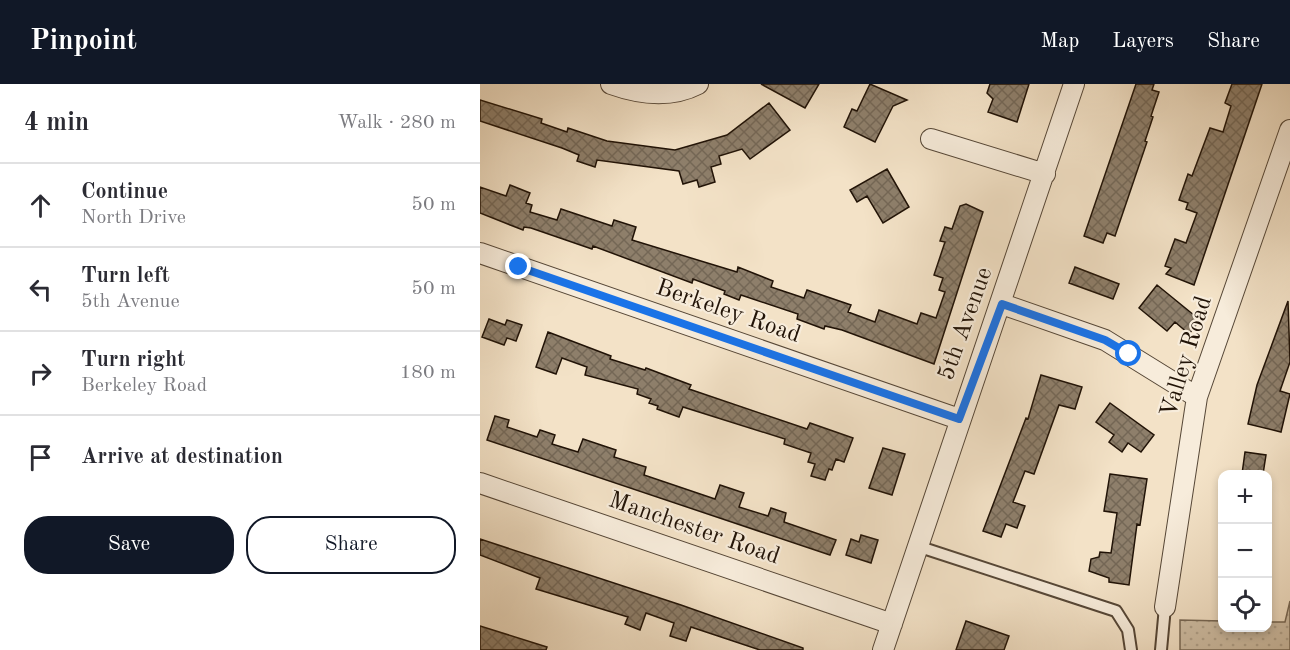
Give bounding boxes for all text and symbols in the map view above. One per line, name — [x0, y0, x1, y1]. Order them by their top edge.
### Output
text: Pinpoint — [30, 28, 137, 56]
text: Map — [1040, 31, 1079, 52]
text: Layers — [1112, 31, 1174, 52]
text: Share — [1207, 31, 1260, 52]
text: 4 min — [24, 110, 89, 136]
text: Walk · 280 m — [337, 113, 456, 133]
text: Continue — [81, 181, 168, 203]
icon: ahead — [24, 189, 57, 222]
text: 50 m — [411, 195, 456, 215]
text: North Drive — [81, 208, 186, 228]
route end — [505, 253, 531, 279]
street label: 5th Avenue — [934, 264, 998, 384]
text: Turn left — [81, 265, 170, 287]
icon: left — [24, 273, 57, 306]
street label: Berkeley Road — [653, 276, 803, 348]
text: 50 m — [411, 279, 456, 299]
text: 5th Avenue — [81, 292, 180, 312]
street label: Valley Road — [1157, 294, 1217, 420]
route start — [1115, 340, 1141, 366]
text: Turn right — [81, 349, 185, 371]
icon: right — [24, 357, 57, 390]
text: 180 m — [400, 363, 456, 383]
text: Berkeley Road — [81, 376, 207, 396]
icon: arrive — [24, 441, 57, 474]
text: Arrive at destination — [81, 446, 283, 468]
map controls — [1218, 470, 1272, 632]
button: + — [1218, 470, 1272, 524]
street label: Manchester Road — [605, 488, 783, 570]
button: Save — [24, 516, 234, 574]
button: Share — [246, 516, 456, 574]
button: − — [1218, 524, 1272, 578]
button: locate — [1218, 578, 1272, 632]

